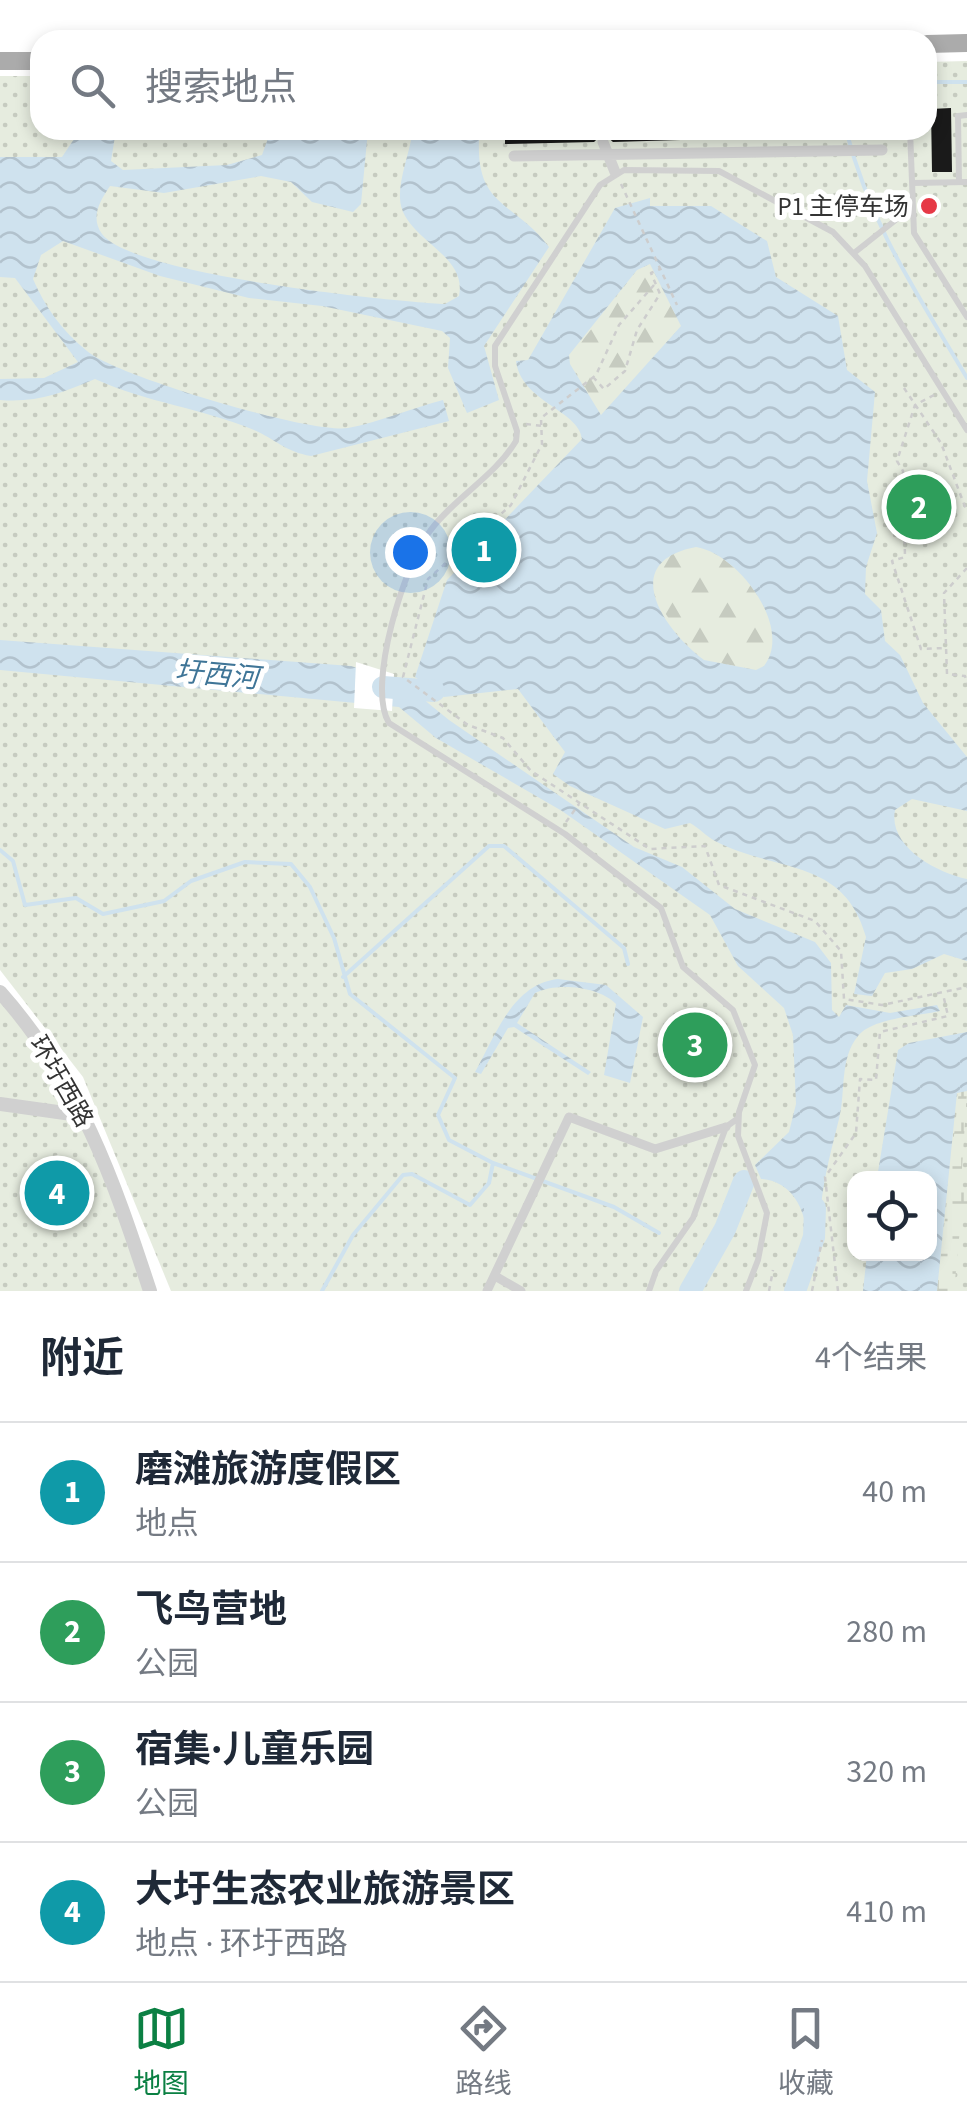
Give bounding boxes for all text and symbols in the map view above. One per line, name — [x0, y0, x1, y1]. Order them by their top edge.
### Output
search box — [30, 30, 937, 140]
icon: search — [65, 58, 120, 113]
text: 搜索地点 — [145, 61, 297, 115]
place label: P1 主停车场 — [777, 189, 909, 225]
marker: P1 主停车场 — [918, 195, 940, 217]
pin: 2 — [886, 470, 952, 544]
pin: 1 — [452, 512, 516, 588]
your location — [385, 527, 436, 578]
water label: 圩西河 — [173, 651, 265, 699]
pin: 3 — [662, 1008, 728, 1082]
street label: 环圩西路 — [21, 1029, 102, 1134]
pin: 4 — [24, 1156, 90, 1230]
map controls — [847, 1171, 937, 1261]
button: locate — [847, 1171, 937, 1261]
text: 附近 — [40, 1329, 124, 1389]
text: 4个结果 — [815, 1335, 927, 1381]
text: 磨滩旅游度假区 — [135, 1443, 401, 1497]
text: 1 — [64, 1469, 81, 1515]
text: 40 m — [862, 1469, 927, 1515]
text: 地点 — [135, 1501, 199, 1547]
text: 飞鸟营地 — [135, 1583, 287, 1637]
text: 2 — [64, 1609, 81, 1655]
text: 280 m — [846, 1609, 927, 1655]
text: 公园 — [135, 1641, 199, 1687]
text: 宿集·儿童乐园 — [135, 1723, 374, 1777]
text: 3 — [64, 1749, 81, 1795]
text: 320 m — [846, 1749, 927, 1795]
text: 公园 — [135, 1781, 199, 1827]
text: 大圩生态农业旅游景区 — [135, 1863, 515, 1917]
text: 4 — [64, 1889, 81, 1935]
text: 410 m — [846, 1889, 927, 1935]
text: 地点 · 环圩西路 — [135, 1921, 348, 1967]
tab: 地图 — [133, 2001, 189, 2104]
tab: 路线 — [455, 2001, 512, 2104]
tab: 收藏 — [778, 2001, 834, 2104]

